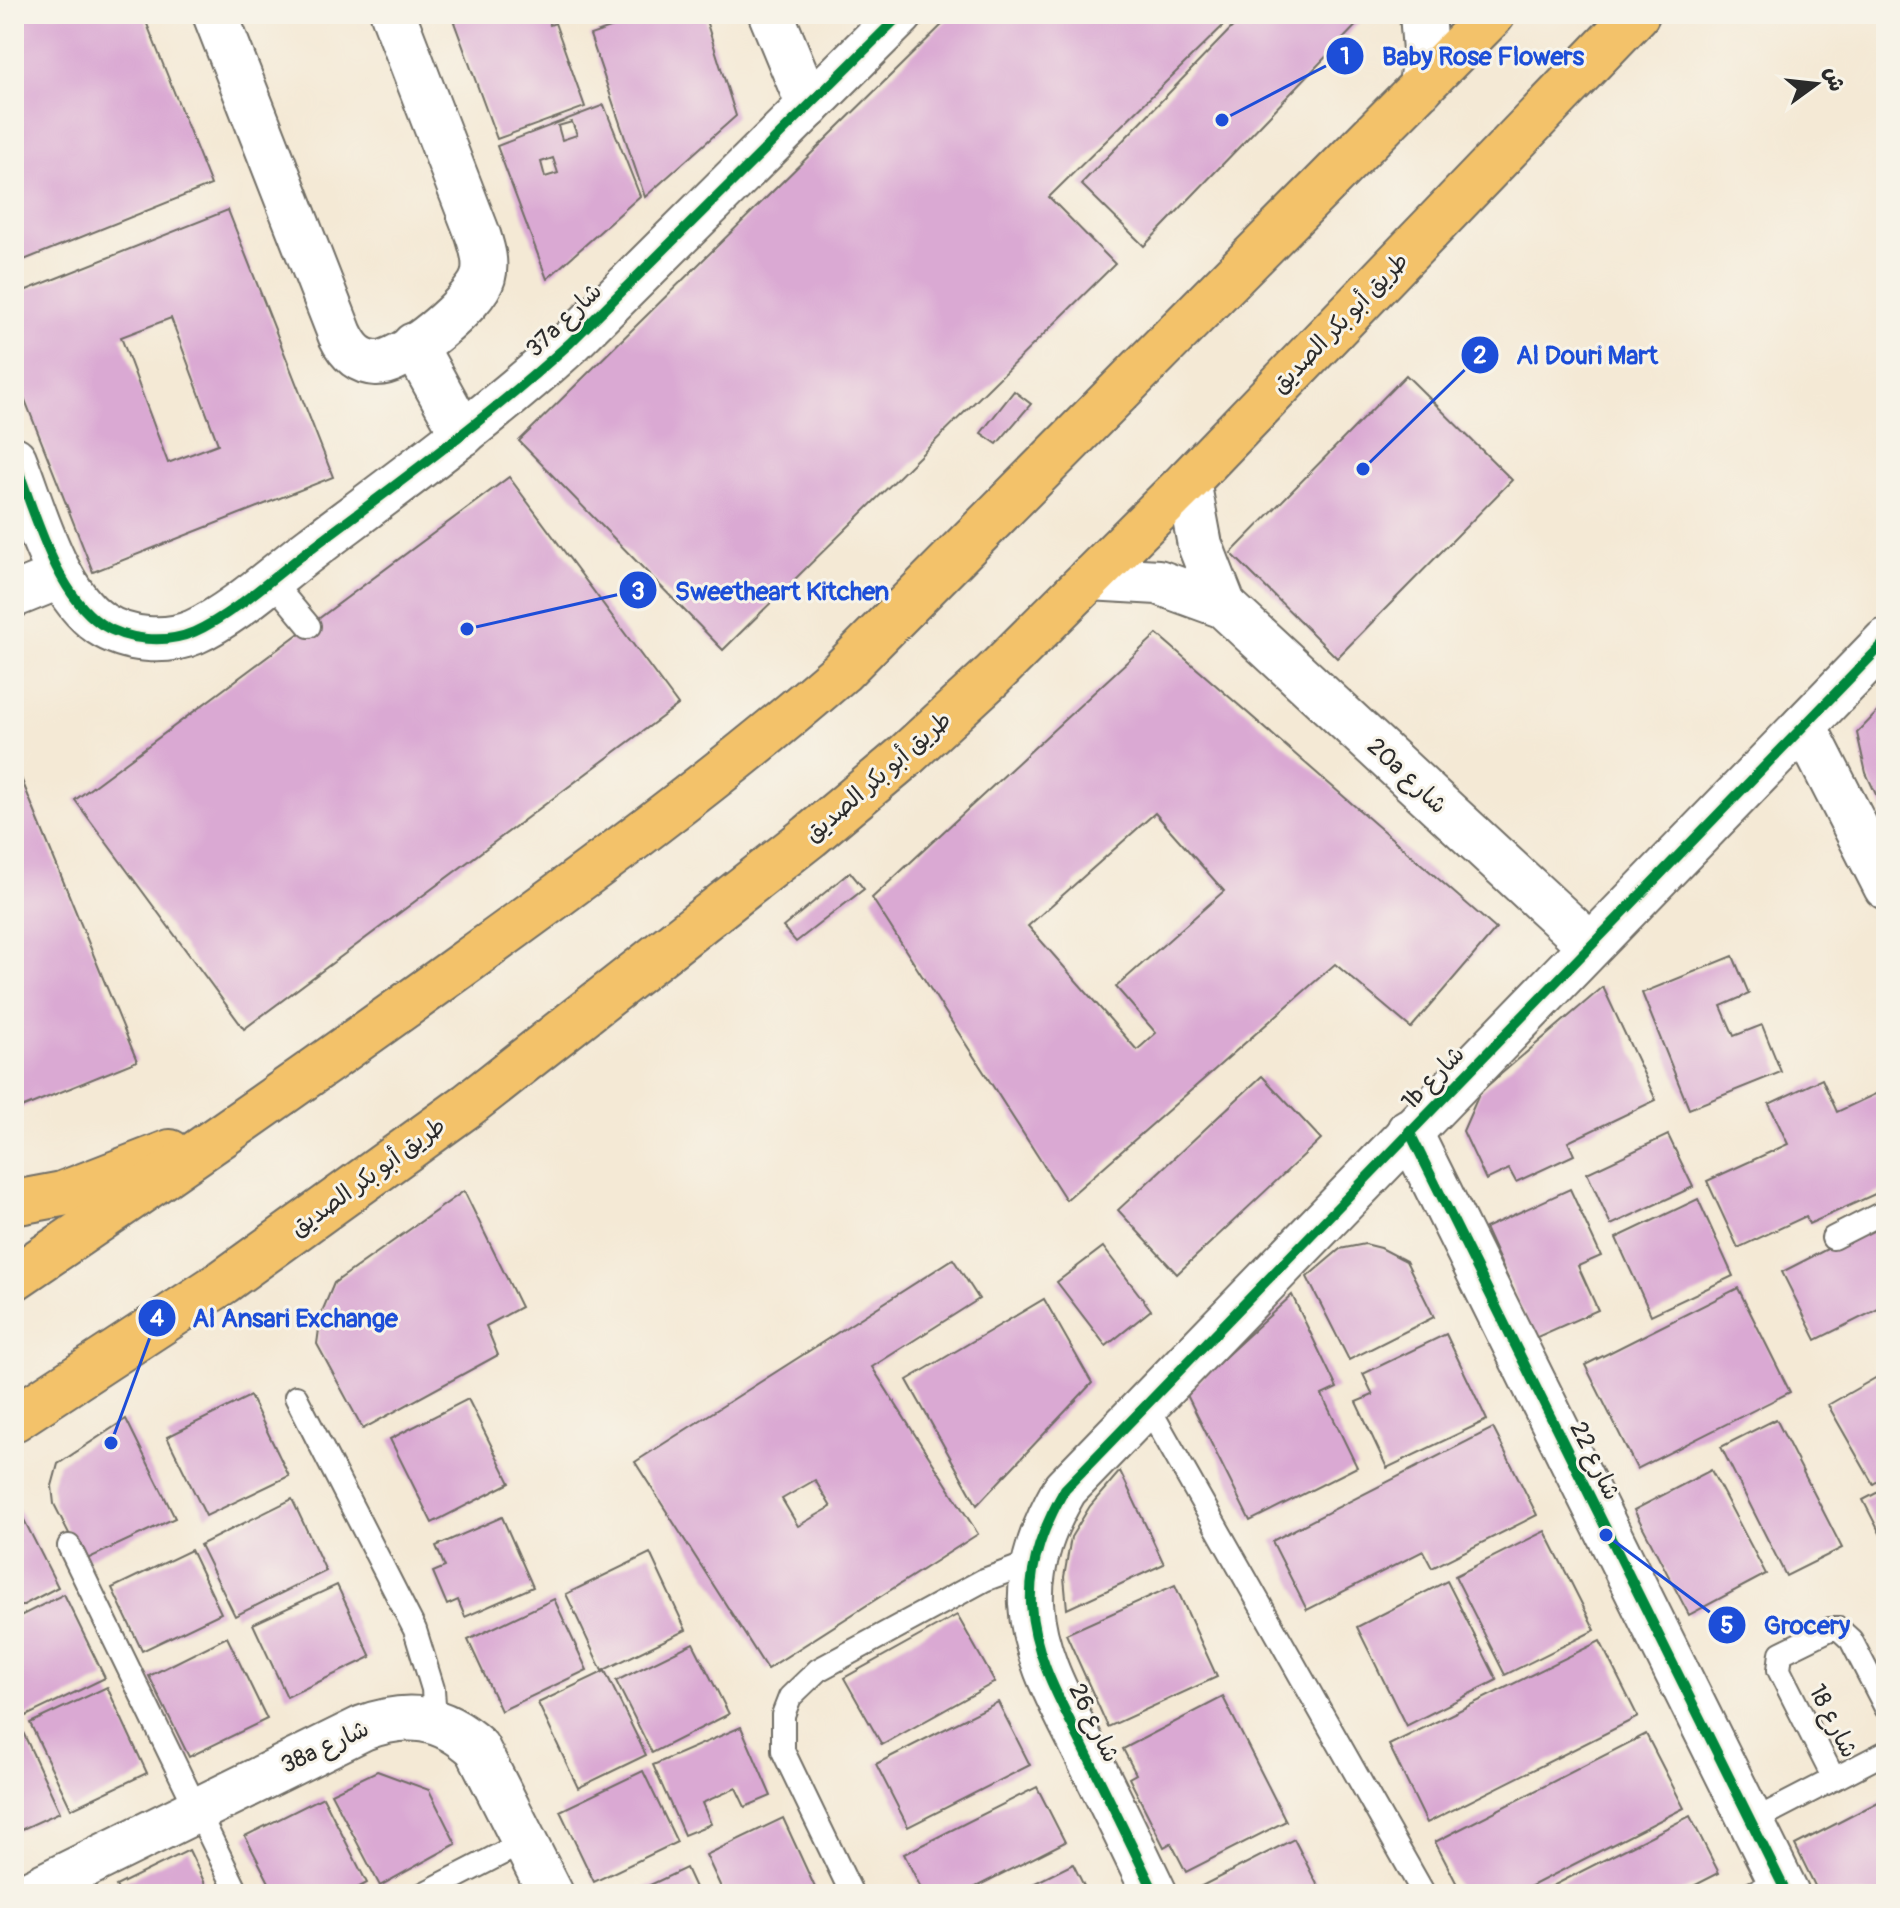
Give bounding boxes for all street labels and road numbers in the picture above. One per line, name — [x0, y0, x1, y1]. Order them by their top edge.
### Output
street label: طريق أبو بكر الصديق — [1265, 246, 1415, 400]
street label: 37a شارع — [520, 277, 609, 365]
street label: طريق أبو بكر الصديق — [798, 705, 957, 849]
street label: 20a شارع — [1360, 732, 1453, 822]
street label: 1b شارع — [1395, 1040, 1472, 1118]
street label: طريق أبو بكر الصديق — [284, 1110, 451, 1243]
street label: شارع 22 — [1562, 1417, 1626, 1506]
street label: شارع 26 — [1061, 1679, 1126, 1768]
street label: شارع 18 — [1800, 1679, 1864, 1764]
street label: 38a شارع — [276, 1714, 374, 1782]

